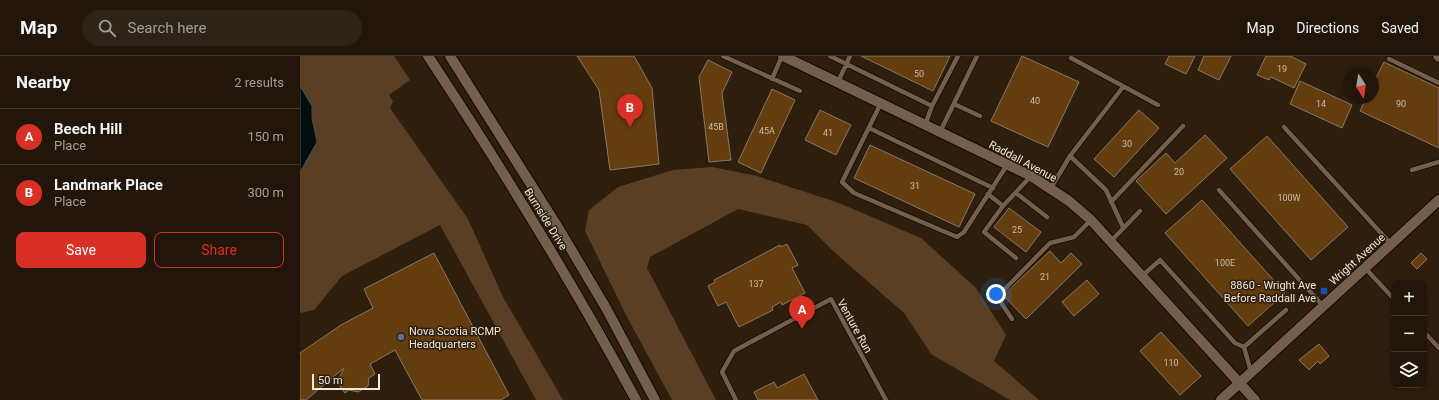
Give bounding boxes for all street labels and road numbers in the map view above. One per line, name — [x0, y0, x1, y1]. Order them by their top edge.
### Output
street label: Raddall Avenue — [987, 138, 1059, 185]
street label: Burnside Drive — [521, 186, 570, 253]
street label: Wright Avenue — [1327, 231, 1388, 288]
street label: Venture Run — [834, 297, 875, 355]

